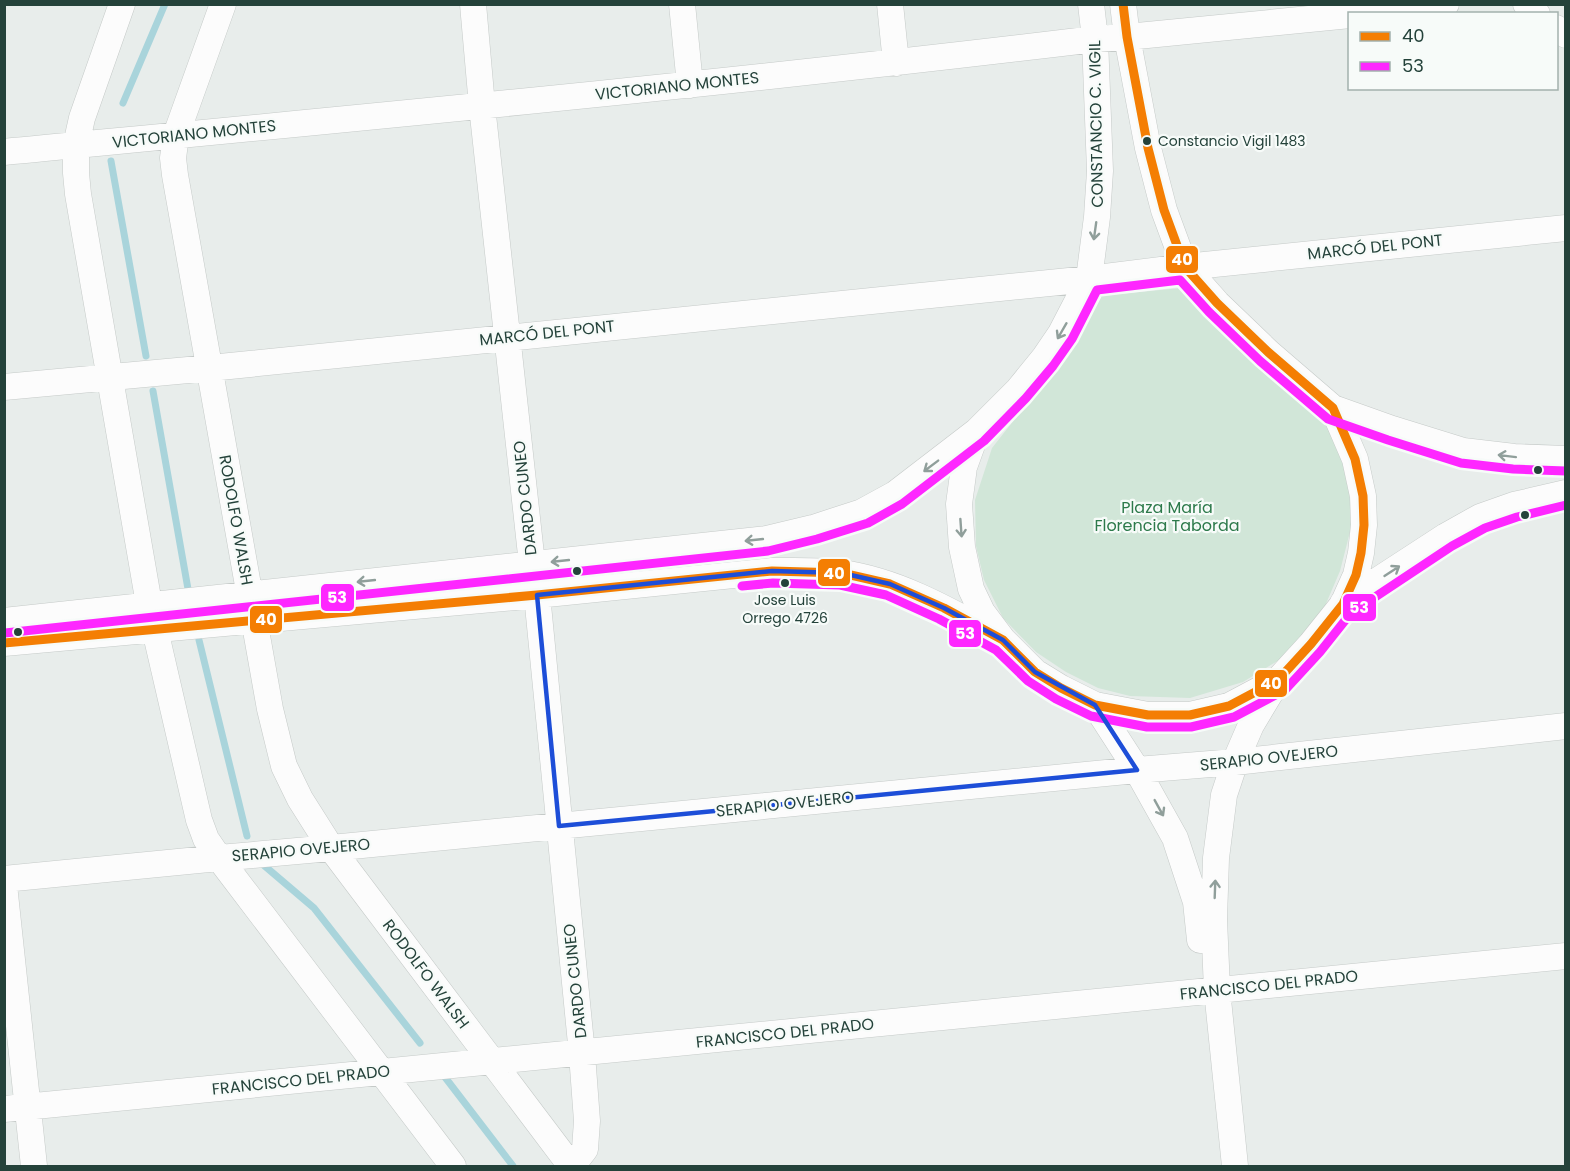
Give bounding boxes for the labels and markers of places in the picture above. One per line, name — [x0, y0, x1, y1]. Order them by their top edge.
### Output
place label: Constancio Vigil 1483 — [1158, 131, 1306, 151]
marker: Constancio Vigil 1483 — [1141, 135, 1153, 147]
unlabelled marker — [1532, 464, 1544, 476]
unlabelled marker — [1519, 509, 1531, 521]
unlabelled marker — [571, 565, 583, 577]
marker: Jose Luis Orrego 4726 — [779, 577, 791, 589]
place label: Jose Luis Orrego 4726 — [742, 590, 828, 628]
unlabelled marker — [12, 626, 24, 638]

